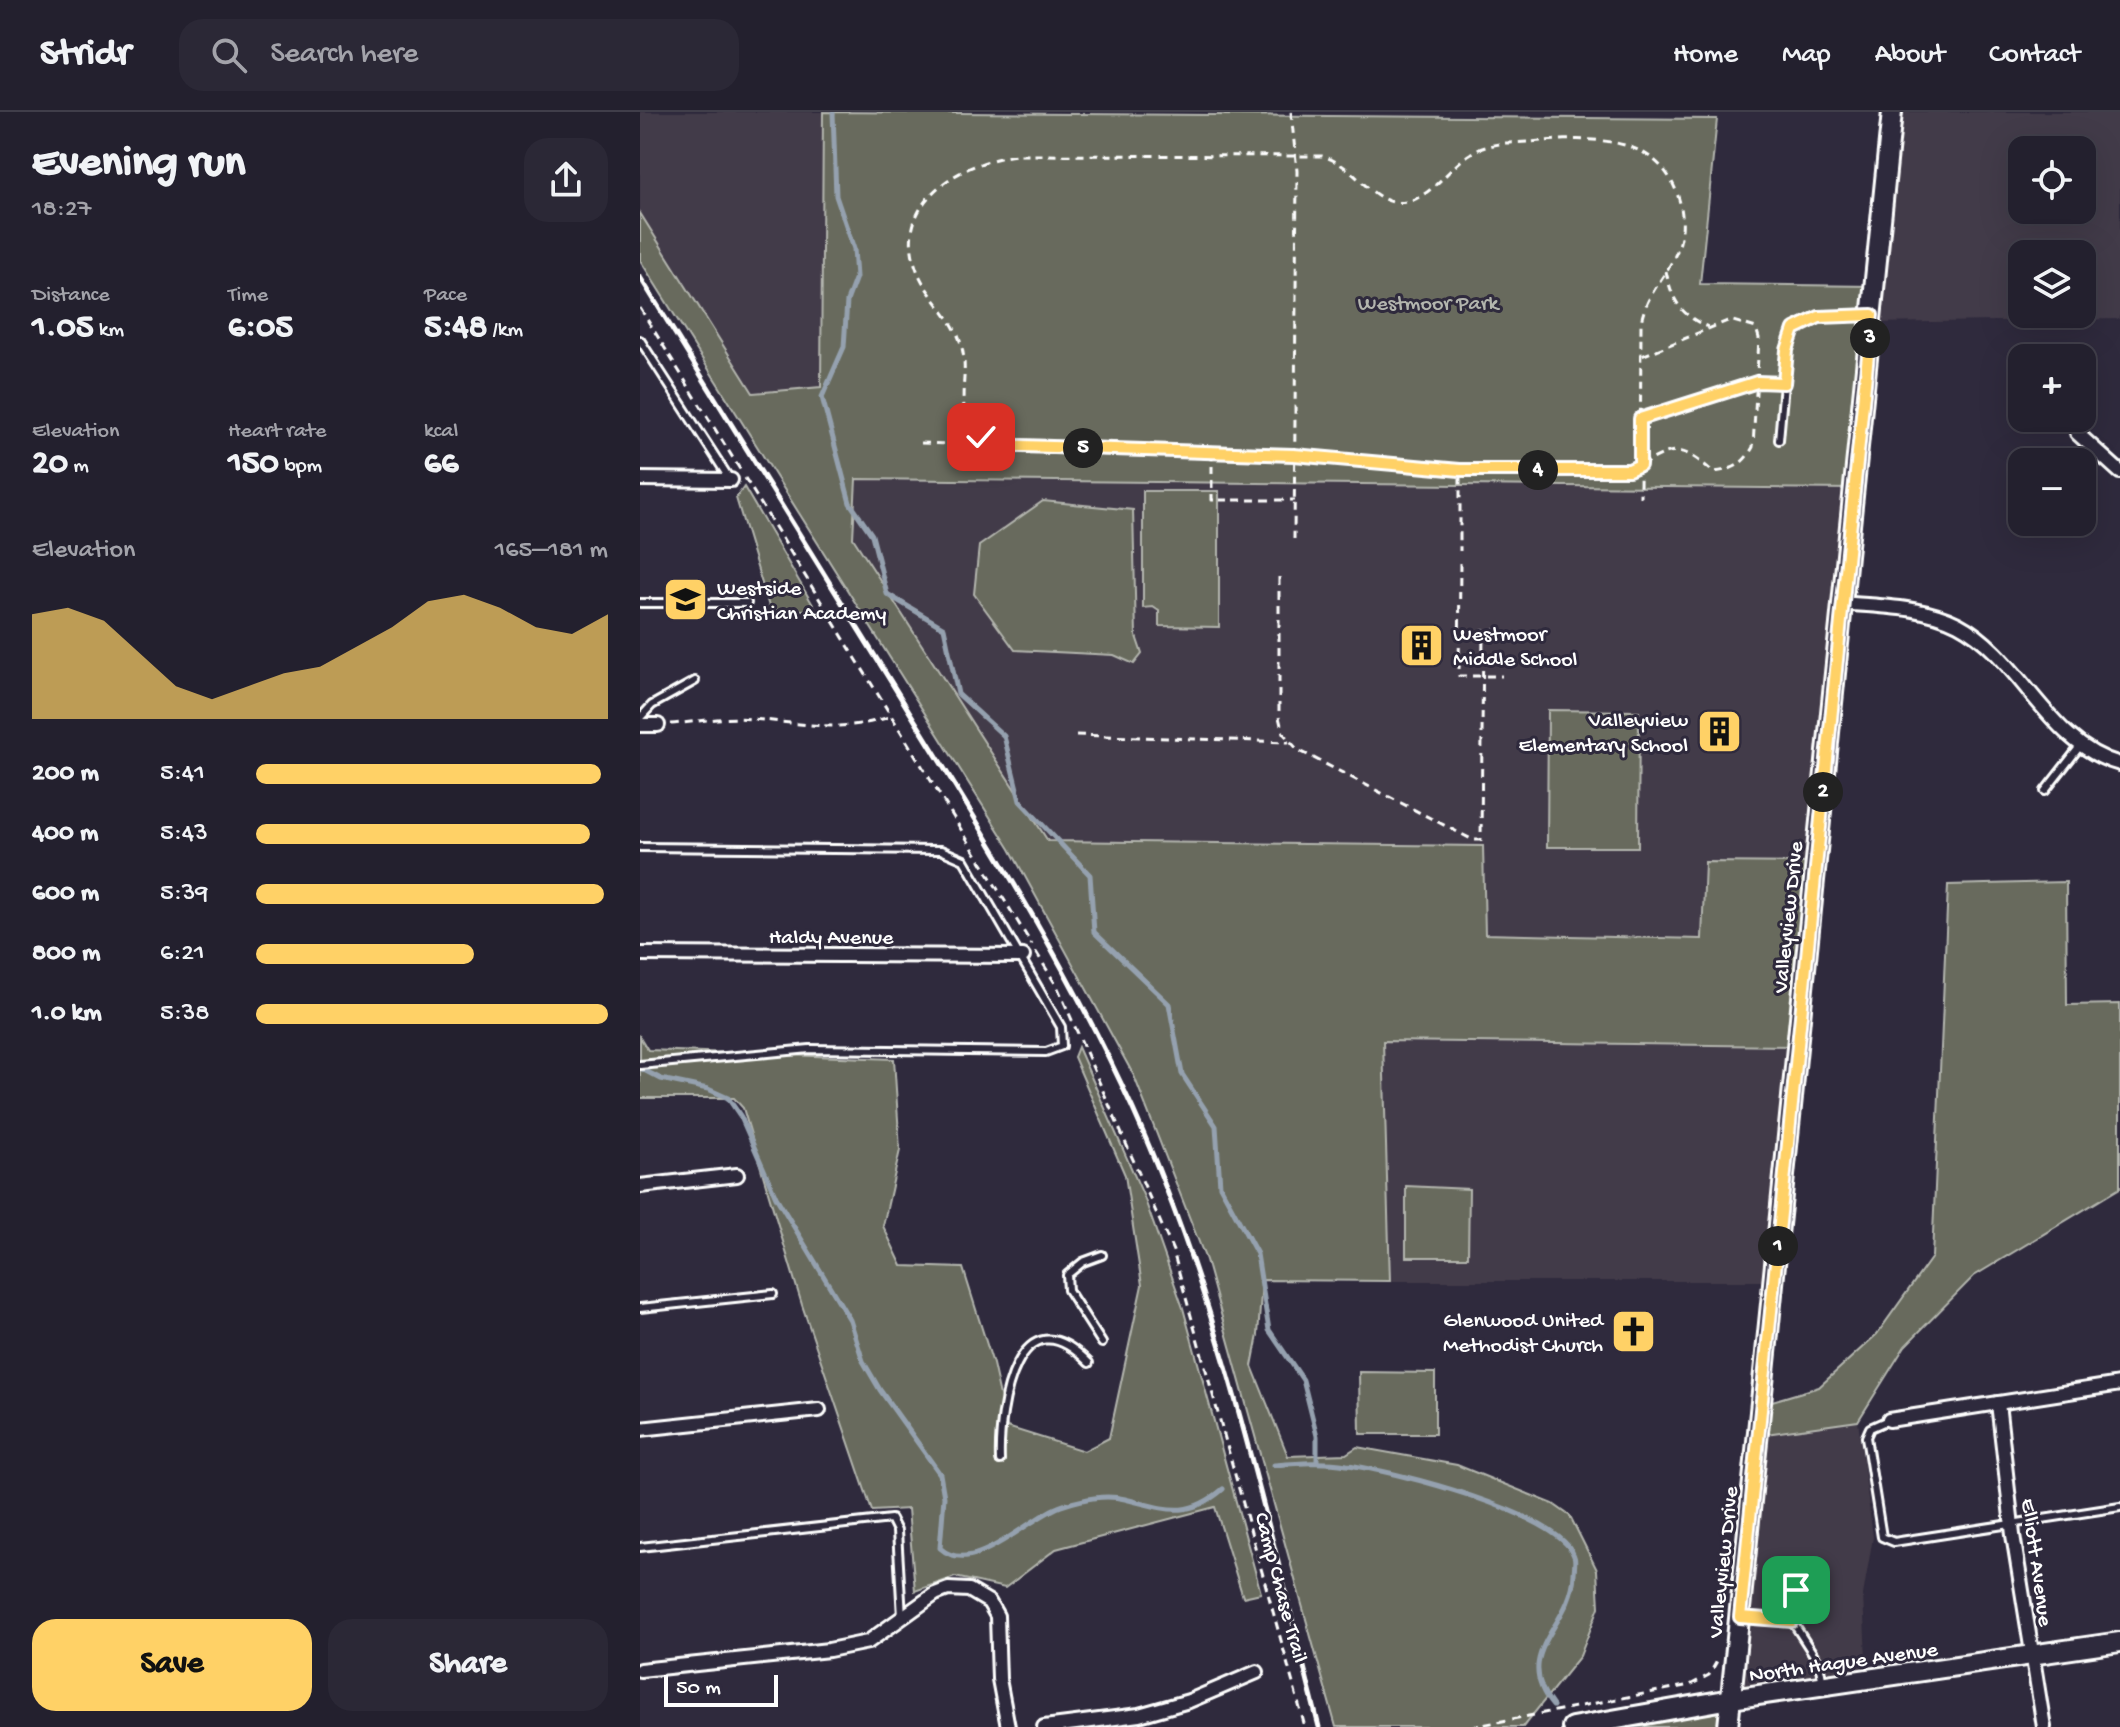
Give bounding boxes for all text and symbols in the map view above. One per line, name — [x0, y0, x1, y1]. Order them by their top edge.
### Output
search box — [179, 19, 739, 91]
text: Stridr — [40, 33, 131, 77]
icon: search — [207, 33, 251, 77]
text: Search here — [271, 38, 418, 73]
text: Home — [1673, 39, 1738, 72]
text: Map — [1782, 39, 1831, 72]
text: About — [1875, 39, 1945, 72]
text: Contact — [1989, 39, 2080, 72]
map controls — [2008, 136, 2096, 536]
button: locate — [2008, 136, 2096, 224]
button: share — [524, 138, 608, 222]
text: Evening run — [32, 139, 245, 191]
text: 18:27 — [32, 195, 91, 226]
button: layers — [2008, 240, 2096, 328]
text: Distance — [32, 283, 110, 309]
text: Time — [228, 283, 268, 309]
text: Pace — [424, 283, 467, 309]
park label: Westmoor Park — [1358, 292, 1500, 318]
text: 1.05 — [32, 309, 94, 349]
text: 6:05 — [228, 309, 293, 349]
text: 5:48 — [424, 309, 487, 349]
text: km — [94, 318, 124, 344]
text: /km — [487, 318, 523, 344]
pin: 3 — [1850, 318, 1890, 358]
text: 3 — [1864, 325, 1876, 351]
button: + — [2008, 344, 2096, 432]
pin — [947, 403, 1015, 471]
icon: check — [959, 415, 1003, 459]
text: Elevation — [32, 419, 119, 445]
text: Heart rate — [228, 419, 326, 445]
text: kcal — [424, 419, 458, 445]
pin: 5 — [1063, 428, 1103, 468]
text: 5 — [1077, 435, 1089, 461]
text: 20 — [32, 445, 68, 485]
text: 150 — [228, 445, 279, 485]
text: 66 — [424, 445, 458, 485]
button: − — [2008, 448, 2096, 536]
pin: 4 — [1518, 450, 1558, 490]
text: m — [68, 454, 89, 480]
text: bpm — [279, 454, 322, 480]
text: 4 — [1533, 457, 1543, 483]
text: Elevation — [32, 536, 135, 567]
text: 165–181 m — [495, 536, 608, 567]
school or university icon: Westside Christian Academy — [662, 575, 710, 623]
place label: Westside Christian Academy — [717, 577, 887, 628]
building icon: Westmoor Middle School — [1398, 621, 1446, 669]
place label: Westmoor Middle School — [1453, 623, 1578, 674]
building icon: Valleyview Elementary School — [1695, 707, 1743, 755]
place label: Valleyview Elementary School — [1518, 709, 1688, 760]
text: 200 m — [32, 759, 99, 790]
text: 5:41 — [160, 759, 205, 790]
pin: 2 — [1803, 772, 1843, 812]
text: 2 — [1818, 779, 1828, 805]
text: 400 m — [32, 819, 98, 850]
text: 5:43 — [160, 819, 208, 850]
street label: Valleyview Drive — [1769, 840, 1811, 996]
text: 600 m — [32, 879, 99, 910]
text: 5:39 — [160, 879, 208, 910]
street label: Haldy Avenue — [769, 926, 894, 952]
text: 800 m — [32, 939, 100, 970]
text: 6:21 — [160, 939, 205, 970]
text: 1.0 km — [32, 999, 102, 1030]
text: 5:38 — [160, 999, 210, 1030]
pin: 1 — [1758, 1226, 1798, 1266]
text: 1 — [1774, 1233, 1782, 1259]
church icon: Glenwood United Methodist Church — [1610, 1307, 1658, 1355]
place label: Glenwood United Methodist Church — [1443, 1309, 1605, 1360]
street label: Valleyview Drive — [1704, 1485, 1746, 1641]
street label: Elliott Avenue — [2013, 1497, 2057, 1629]
street label: Camp Chase Trail — [1247, 1510, 1312, 1666]
pin — [1762, 1556, 1830, 1624]
icon: arrive — [1774, 1568, 1818, 1612]
button: Save — [32, 1619, 312, 1711]
button: Share — [328, 1619, 608, 1711]
street label: North Hague Avenue — [1748, 1638, 1940, 1690]
scale bar — [664, 1671, 778, 1707]
text: 50 m — [676, 1676, 721, 1702]

